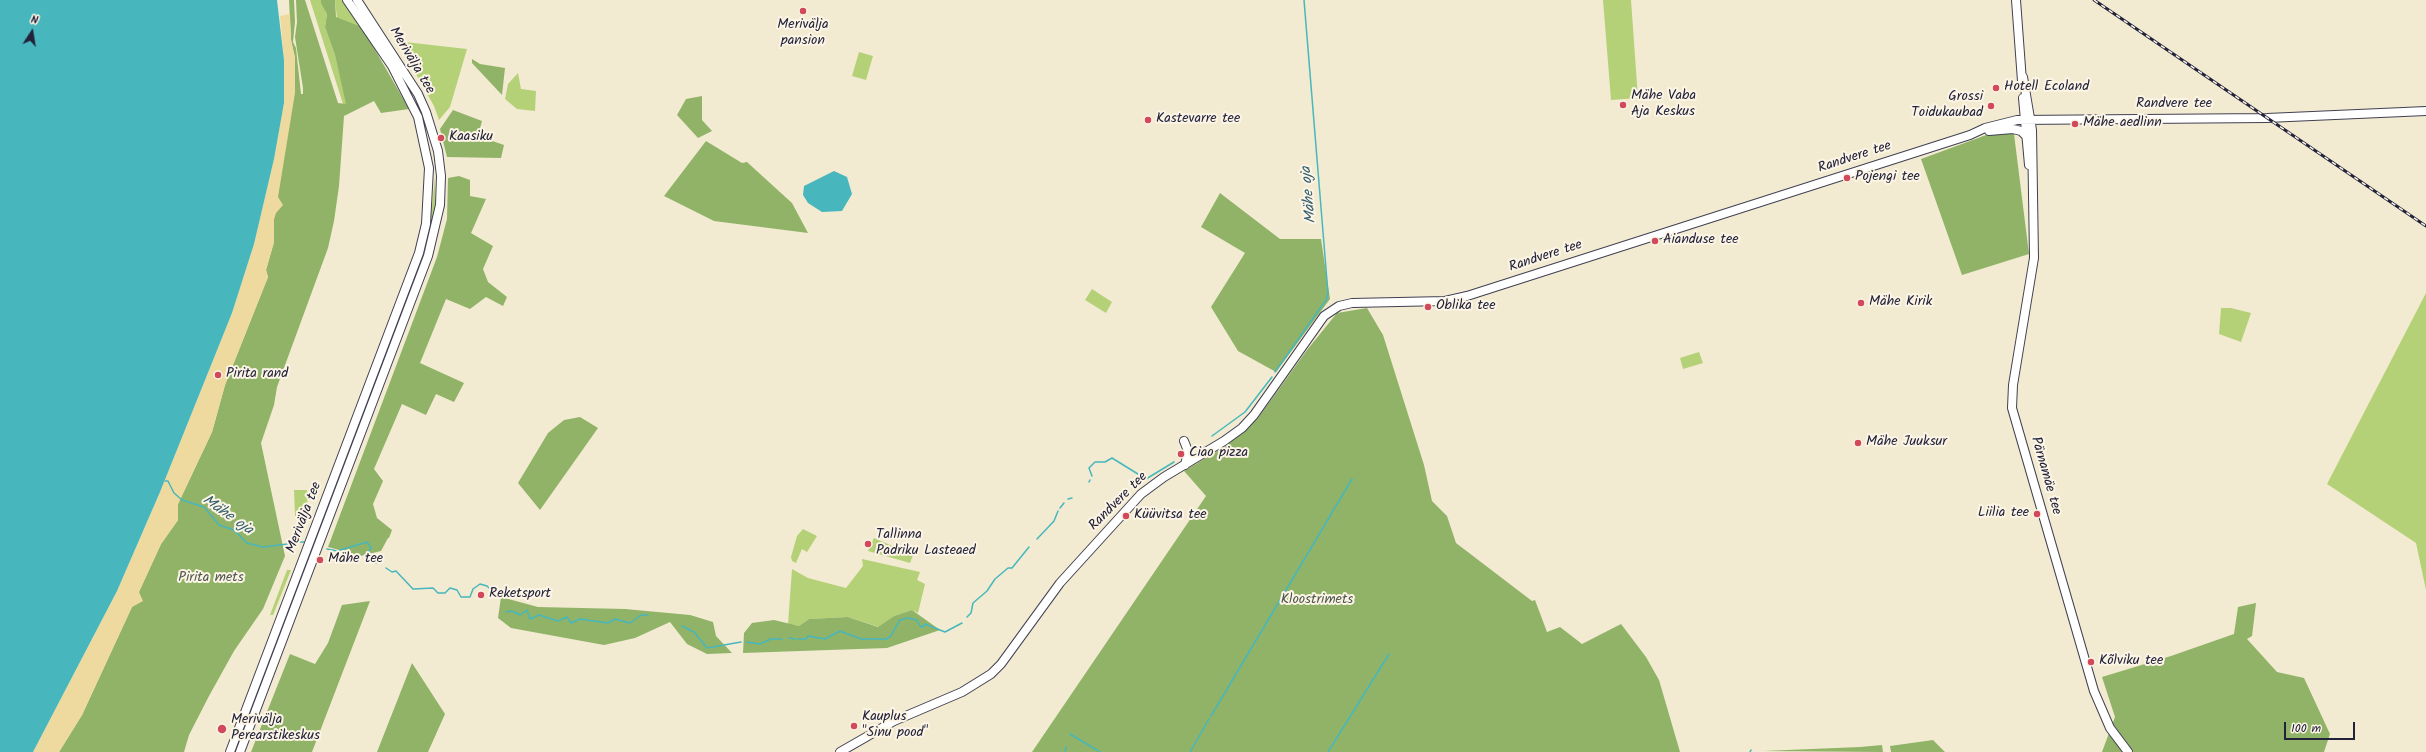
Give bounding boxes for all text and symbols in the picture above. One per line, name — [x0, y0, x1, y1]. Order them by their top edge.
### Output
marker: Merivälja pansion — [798, 6, 808, 16]
text: N — [29, 11, 40, 30]
north arrow — [12, 12, 52, 52]
place label: Merivälja pansion — [777, 18, 829, 50]
street label: Merivälja tee — [384, 25, 438, 97]
place label: Hotell Ecoland — [2004, 80, 2089, 96]
marker: Hotell Ecoland — [1991, 83, 2001, 93]
place label: Mähe Vaba Aja Keskus — [1631, 89, 1696, 122]
place label: Grossi Toidukaubad — [1911, 90, 1983, 122]
street label: Randvere tee — [2136, 97, 2212, 113]
marker: Mähe Vaba Aja Keskus — [1618, 100, 1628, 110]
marker: Grossi Toidukaubad — [1986, 101, 1996, 111]
place label: Kastevarre tee — [1156, 112, 1240, 128]
marker: Kastevarre tee — [1143, 115, 1153, 125]
place label: Mähe aedlinn — [2083, 116, 2162, 132]
marker: Mähe aedlinn — [2070, 119, 2080, 129]
place label: Kaasiku — [449, 130, 493, 146]
marker: Kaasiku — [436, 133, 446, 143]
street label: Randvere tee — [1816, 138, 1894, 178]
water label: Mähe oja — [1299, 166, 1321, 224]
place label: Pojengi tee — [1855, 170, 1920, 186]
marker: Pojengi tee — [1842, 173, 1852, 183]
place label: Aianduse tee — [1663, 233, 1738, 249]
marker: Aianduse tee — [1650, 236, 1660, 246]
street label: Randvere tee — [1507, 237, 1585, 277]
place label: Mähe Kirik — [1869, 295, 1932, 311]
marker: Mähe Kirik — [1856, 298, 1866, 308]
place label: Oblika tee — [1436, 299, 1495, 315]
marker: Oblika tee — [1423, 302, 1433, 312]
place label: Pirita rand — [226, 367, 288, 383]
marker: Pirita rand — [213, 370, 223, 380]
place label: Mähe Juuksur — [1866, 435, 1947, 451]
street label: Pärnamäe tee — [2026, 435, 2064, 517]
marker: Mähe Juuksur — [1853, 438, 1863, 448]
place label: Ciao pizza — [1189, 446, 1248, 462]
marker: Ciao pizza — [1176, 449, 1186, 459]
street label: Randvere tee — [1086, 469, 1152, 535]
street label: Merivälja tee — [284, 480, 326, 556]
water label: Mähe oja — [198, 492, 256, 540]
place label: Liilia tee — [1978, 506, 2029, 522]
place label: Küüvitsa tee — [1134, 508, 1207, 524]
marker: Liilia tee — [2032, 509, 2042, 519]
marker: Küüvitsa tee — [1121, 511, 1131, 521]
place label: Tallinna Padriku Lasteaed — [876, 528, 976, 560]
marker: Tallinna Padriku Lasteaed — [863, 539, 873, 549]
place label: Mähe tee — [328, 552, 383, 568]
marker: Mähe tee — [315, 555, 325, 565]
park label: Pirita mets — [178, 571, 244, 587]
place label: Reketsport — [489, 587, 551, 603]
marker: Reketsport — [476, 590, 486, 600]
park label: Kloostrimets — [1281, 593, 1353, 609]
place label: Kõlviku tee — [2099, 654, 2163, 670]
marker: Kõlviku tee — [2086, 657, 2096, 667]
place label: Kauplus "Sinu pood" — [862, 710, 928, 742]
place label: Merivälja Perearstikeskus — [231, 713, 320, 746]
scale bar — [2286, 714, 2357, 740]
text: 100 m — [2291, 719, 2321, 738]
marker: Kauplus "Sinu pood" — [849, 721, 859, 731]
marker: Merivälja Perearstikeskus — [216, 723, 228, 735]

